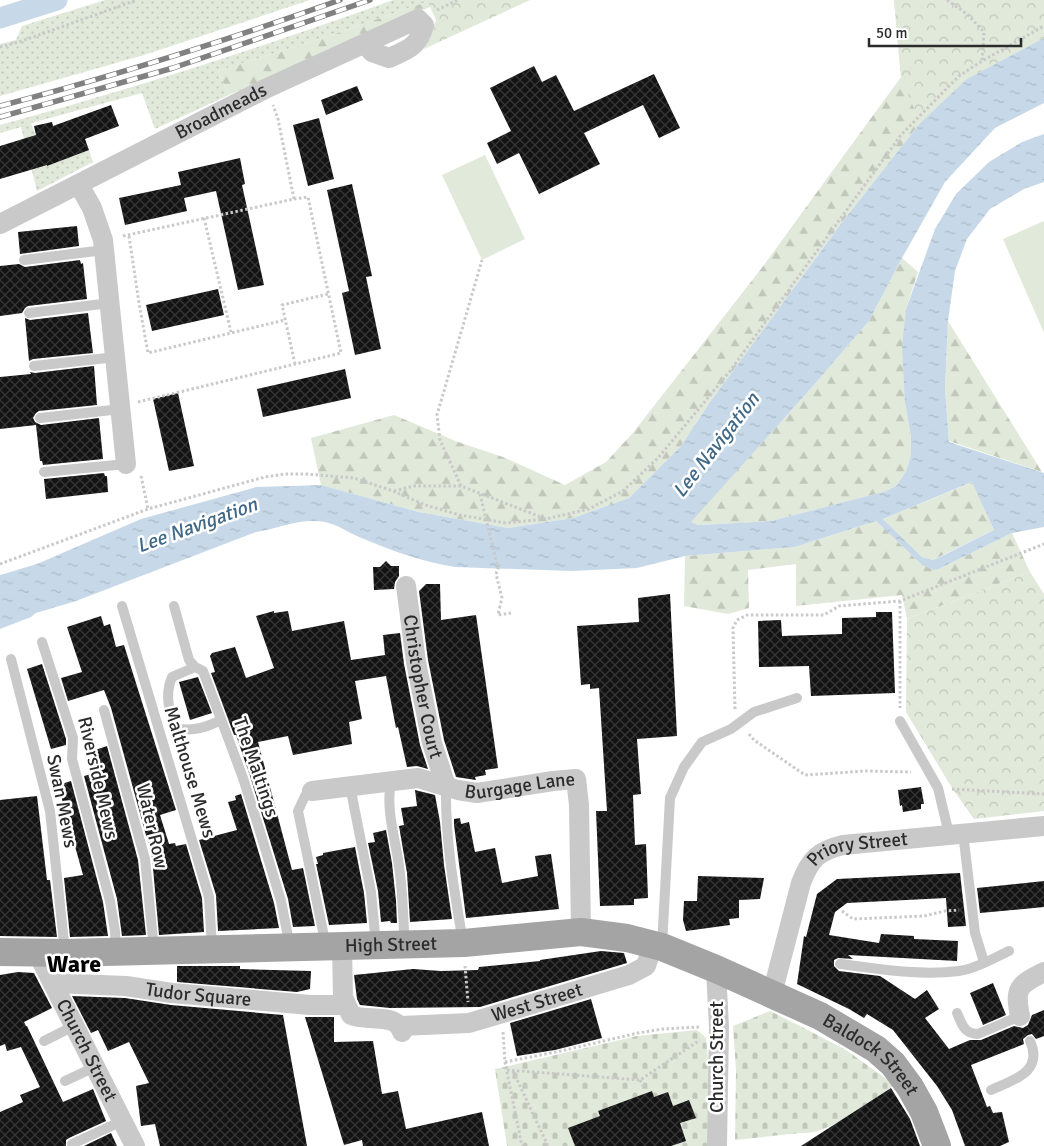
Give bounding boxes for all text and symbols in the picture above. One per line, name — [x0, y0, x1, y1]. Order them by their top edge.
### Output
scale bar — [869, 15, 1022, 47]
text: 50 m — [876, 24, 907, 42]
street label: Broadmeads — [171, 78, 271, 145]
water label: Lee Navigation — [667, 387, 765, 503]
water label: Lee Navigation — [133, 491, 262, 558]
street label: Christopher Court — [398, 613, 448, 762]
street label: Malthouse Mews — [159, 703, 221, 841]
street label: Riverside Mews — [72, 714, 124, 842]
street label: The Maltings — [228, 714, 284, 820]
street label: Swan Mews — [41, 752, 83, 850]
street label: Burgage Lane — [463, 767, 576, 805]
street label: Water Row — [131, 781, 173, 871]
street label: Priory Street — [802, 827, 909, 871]
street label: High Street — [345, 932, 438, 958]
district label: Ware — [47, 949, 101, 979]
street label: Tudor Square — [144, 977, 252, 1012]
street label: West Street — [489, 978, 586, 1028]
street label: Church Street — [51, 995, 123, 1106]
street label: Church Street — [705, 1001, 729, 1113]
street label: Baldock Street — [818, 1008, 924, 1100]

